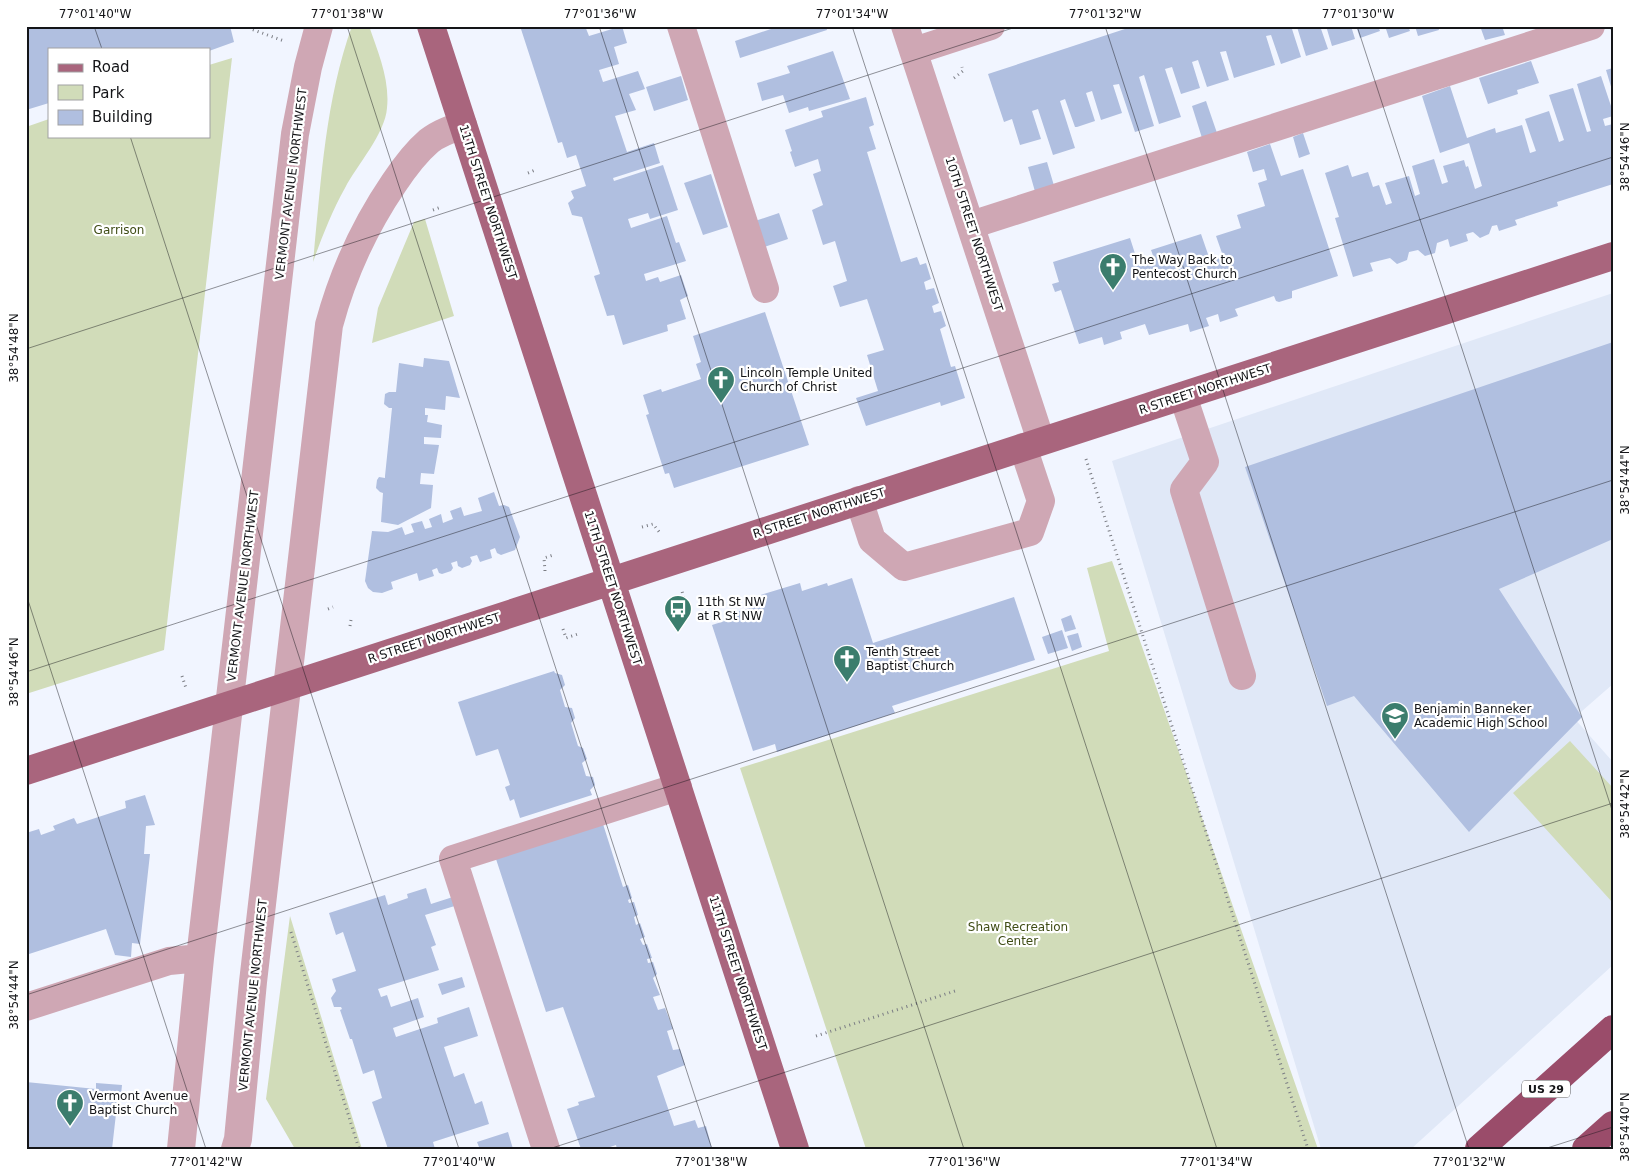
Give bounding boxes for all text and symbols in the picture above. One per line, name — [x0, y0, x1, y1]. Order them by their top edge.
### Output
text: 77°01'40"W — [59, 7, 131, 21]
text: 77°01'38"W — [311, 7, 383, 21]
text: 77°01'36"W — [564, 7, 636, 21]
text: 77°01'34"W — [816, 7, 888, 21]
text: 77°01'32"W — [1069, 7, 1141, 21]
text: 77°01'30"W — [1322, 7, 1394, 21]
legend — [48, 48, 210, 138]
text: Road — [92, 58, 130, 76]
text: Park — [92, 84, 125, 102]
street label: VERMONT AVENUE NORTHWEST — [272, 87, 310, 281]
text: Building — [92, 108, 153, 126]
text: 38°54'46"N — [1618, 122, 1632, 192]
street label: 11TH STREET NORTHWEST — [456, 123, 520, 282]
street label: 10TH STREET NORTHWEST — [942, 155, 1006, 314]
park label: Garrison — [94, 223, 144, 237]
church icon: The Way Back to Pentecost Church — [1098, 252, 1128, 291]
place label: The Way Back to Pentecost Church — [1131, 253, 1237, 281]
text: 38°54'48"N — [7, 313, 21, 383]
street label: R STREET NORTHWEST — [1137, 361, 1274, 417]
church icon: Lincoln Temple United Church of Christ — [706, 365, 736, 404]
place label: Lincoln Temple United Church of Christ — [740, 366, 872, 394]
text: 38°54'44"N — [1618, 445, 1632, 515]
street label: R STREET NORTHWEST — [751, 485, 888, 541]
street label: VERMONT AVENUE NORTHWEST — [224, 489, 262, 683]
street label: 11TH STREET NORTHWEST — [581, 509, 645, 668]
bus stop icon: 11th St NW at R St NW — [663, 594, 693, 633]
place label: 11th St NW at R St NW — [697, 595, 766, 623]
street label: R STREET NORTHWEST — [366, 610, 503, 666]
text: 38°54'46"N — [7, 637, 21, 707]
church icon: Tenth Street Baptist Church — [832, 644, 862, 683]
place label: Tenth Street Baptist Church — [865, 645, 954, 673]
school or university icon: Benjamin Banneker Academic High School — [1380, 701, 1410, 740]
place label: Benjamin Banneker Academic High School — [1414, 702, 1548, 730]
text: 38°54'42"N — [1618, 769, 1632, 839]
street label: 11TH STREET NORTHWEST — [706, 894, 770, 1053]
street label: VERMONT AVENUE NORTHWEST — [236, 898, 270, 1092]
park label: Shaw Recreation Center — [968, 920, 1068, 948]
text: 38°54'44"N — [7, 960, 21, 1030]
road number: US 29 — [1522, 1080, 1570, 1098]
church icon: Vermont Avenue Baptist Church — [55, 1088, 85, 1127]
place label: Vermont Avenue Baptist Church — [89, 1089, 188, 1117]
text: 38°54'40"N — [1618, 1092, 1632, 1162]
text: 77°01'42"W — [170, 1155, 242, 1169]
text: 77°01'40"W — [423, 1155, 495, 1169]
text: 77°01'38"W — [675, 1155, 747, 1169]
text: 77°01'36"W — [928, 1155, 1000, 1169]
text: 77°01'34"W — [1180, 1155, 1252, 1169]
text: 77°01'32"W — [1433, 1155, 1505, 1169]

